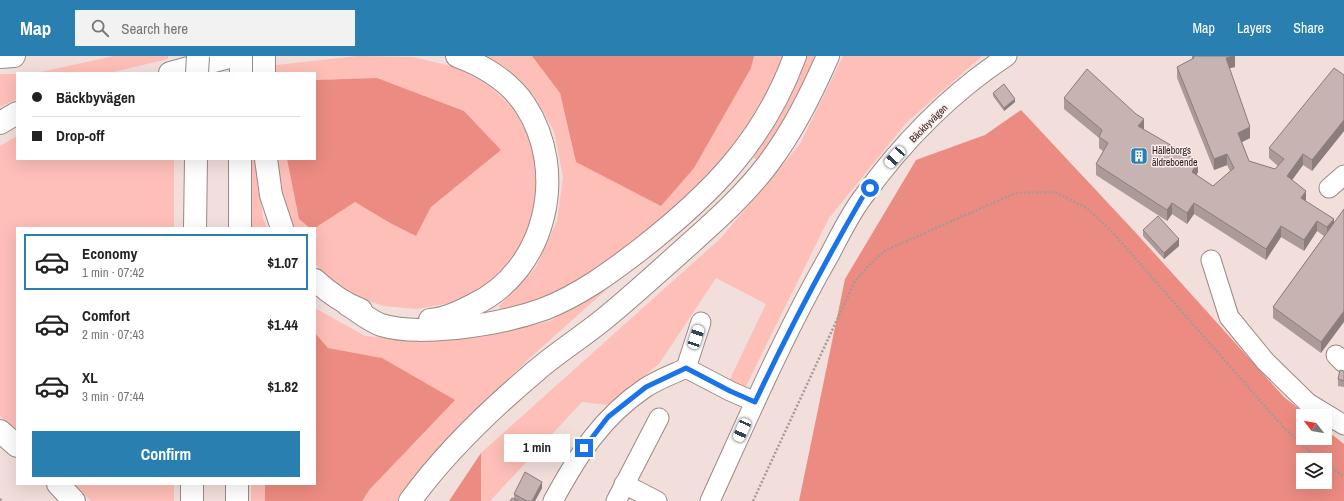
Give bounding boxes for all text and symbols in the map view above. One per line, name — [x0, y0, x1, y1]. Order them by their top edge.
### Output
search box — [75, 10, 355, 46]
text: Map — [20, 15, 51, 41]
icon: search — [89, 17, 111, 39]
text: Search here — [121, 18, 188, 39]
text: Map — [1193, 19, 1215, 37]
text: Layers — [1237, 19, 1271, 37]
text: Share — [1293, 19, 1324, 37]
text: Bäckbyvägen — [56, 87, 135, 108]
street label: Bäckbyvägen — [906, 101, 950, 145]
text: Drop-off — [56, 125, 105, 146]
car — [883, 144, 907, 170]
place label: Hälleborgs äldreboende — [1152, 144, 1198, 169]
building icon: Hälleborgs äldreboende — [1129, 146, 1149, 166]
route start — [861, 179, 879, 197]
text: Economy — [82, 243, 137, 264]
icon: car — [34, 244, 70, 280]
text: $1.07 — [267, 252, 298, 273]
text: 1 min · 07:42 — [82, 264, 144, 281]
text: Comfort — [82, 305, 130, 326]
icon: car — [34, 306, 70, 342]
text: $1.44 — [267, 314, 298, 335]
car — [687, 324, 705, 350]
text: 2 min · 07:43 — [82, 326, 144, 343]
text: XL — [82, 367, 98, 388]
icon: car — [34, 368, 70, 404]
text: $1.82 — [267, 376, 298, 397]
text: 3 min · 07:44 — [82, 388, 144, 405]
north arrow — [1296, 409, 1332, 445]
map controls — [1296, 409, 1332, 489]
car — [732, 417, 752, 443]
button: Confirm — [32, 431, 300, 477]
callout: 1 min — [504, 434, 570, 462]
text: 1 min — [523, 439, 551, 456]
route end — [575, 439, 593, 457]
button: layers — [1296, 453, 1332, 489]

